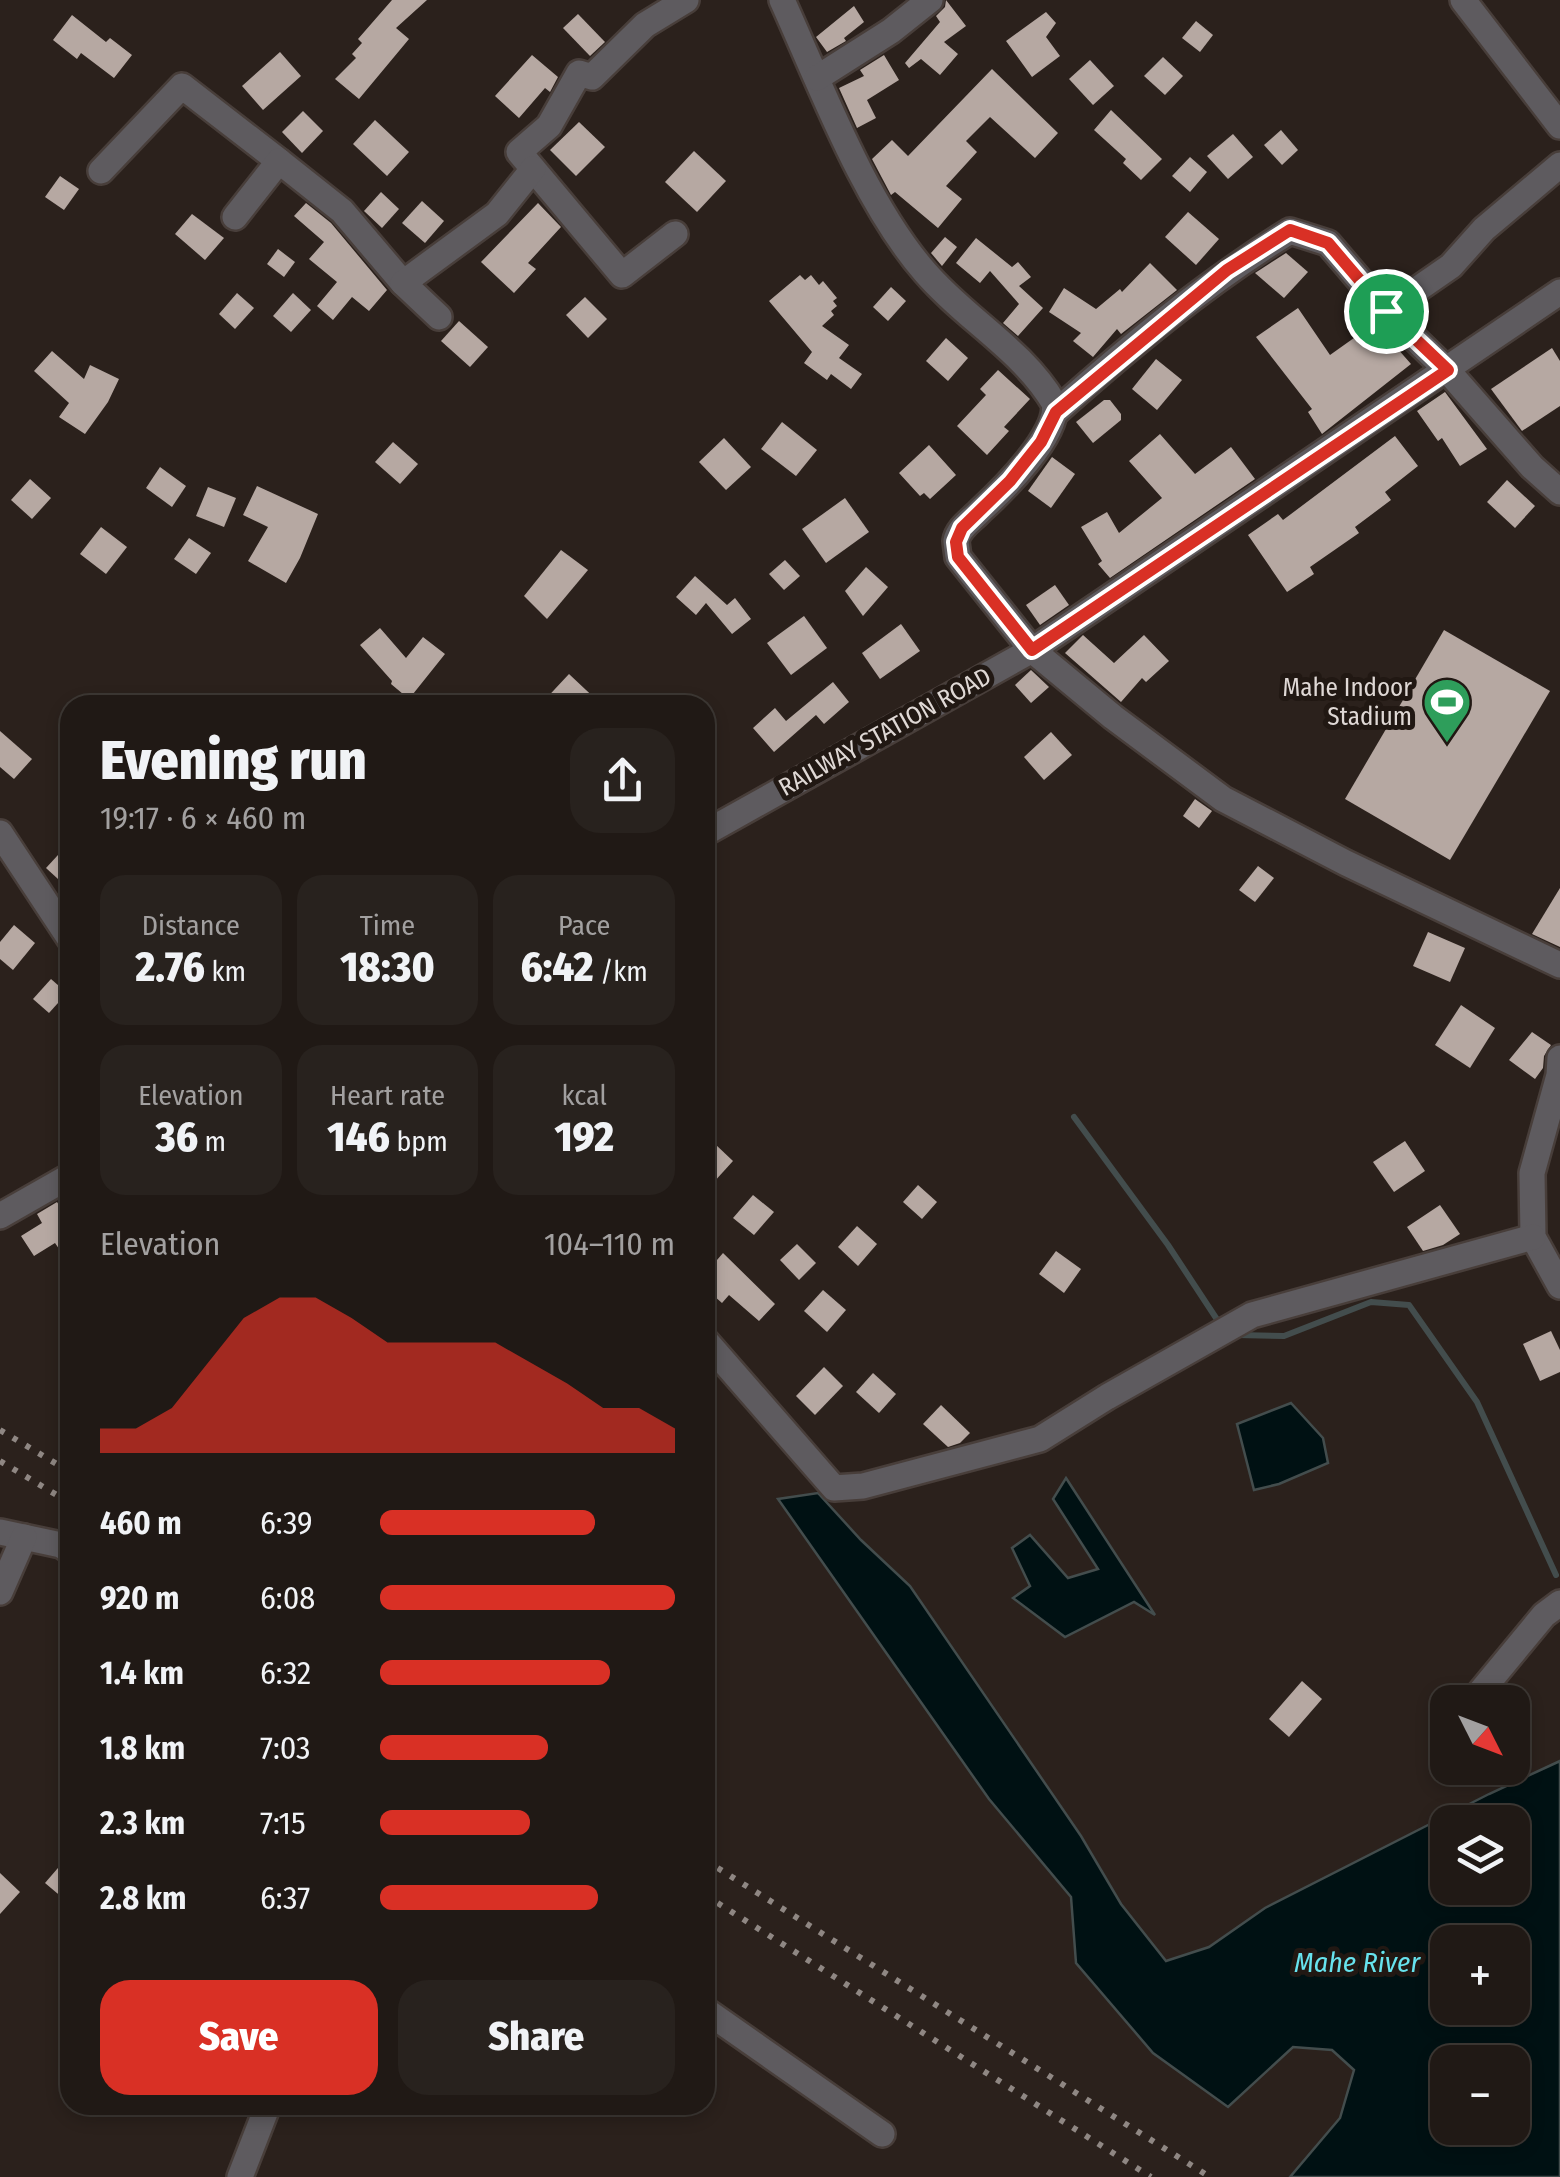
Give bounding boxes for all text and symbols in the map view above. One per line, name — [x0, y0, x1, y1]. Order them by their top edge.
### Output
pin — [1344, 269, 1429, 354]
icon: arrive — [1359, 284, 1414, 339]
street label: RAILWAY STATION ROAD — [774, 661, 996, 803]
place label: Mahe Indoor Stadium — [1282, 673, 1412, 732]
sports icon: Mahe Indoor Stadium — [1421, 676, 1473, 744]
text: Evening run — [100, 728, 367, 794]
button: share — [570, 728, 675, 833]
text: 19:17 · 6 × 460 m — [100, 799, 306, 837]
text: Distance — [142, 909, 240, 942]
text: Time — [360, 909, 415, 942]
text: Pace — [558, 909, 610, 942]
text: 2.76 — [136, 942, 205, 992]
text: 18:30 — [340, 942, 435, 992]
text: 6:42 — [520, 942, 594, 992]
text: km — [205, 955, 246, 988]
text: /km — [594, 955, 648, 988]
text: Elevation — [138, 1079, 244, 1112]
text: Heart rate — [330, 1079, 445, 1112]
text: kcal — [561, 1079, 607, 1112]
text: 36 — [156, 1112, 198, 1162]
text: 146 — [327, 1112, 390, 1162]
text: 192 — [554, 1112, 614, 1162]
text: m — [198, 1125, 226, 1158]
text: bpm — [390, 1125, 448, 1158]
text: Elevation — [100, 1225, 220, 1263]
text: 104–110 m — [544, 1225, 675, 1263]
text: 460 m — [100, 1504, 182, 1542]
text: 6:39 — [260, 1504, 313, 1542]
text: 920 m — [100, 1579, 179, 1617]
text: 6:08 — [260, 1579, 315, 1617]
text: 1.4 km — [100, 1654, 184, 1692]
text: 6:32 — [260, 1654, 311, 1692]
north arrow — [1430, 1685, 1530, 1785]
map controls — [1430, 1685, 1530, 2145]
text: 1.8 km — [100, 1729, 185, 1767]
text: 7:03 — [260, 1729, 311, 1767]
text: 2.3 km — [100, 1804, 185, 1842]
text: 7:15 — [260, 1804, 306, 1842]
button: layers — [1430, 1805, 1530, 1905]
text: 2.8 km — [100, 1879, 186, 1917]
text: 6:37 — [260, 1879, 310, 1917]
button: + — [1430, 1925, 1530, 2025]
water label: Mahe River — [1294, 1946, 1421, 1979]
button: Save — [100, 1980, 378, 2095]
button: Share — [398, 1980, 675, 2095]
button: − — [1430, 2045, 1530, 2145]

